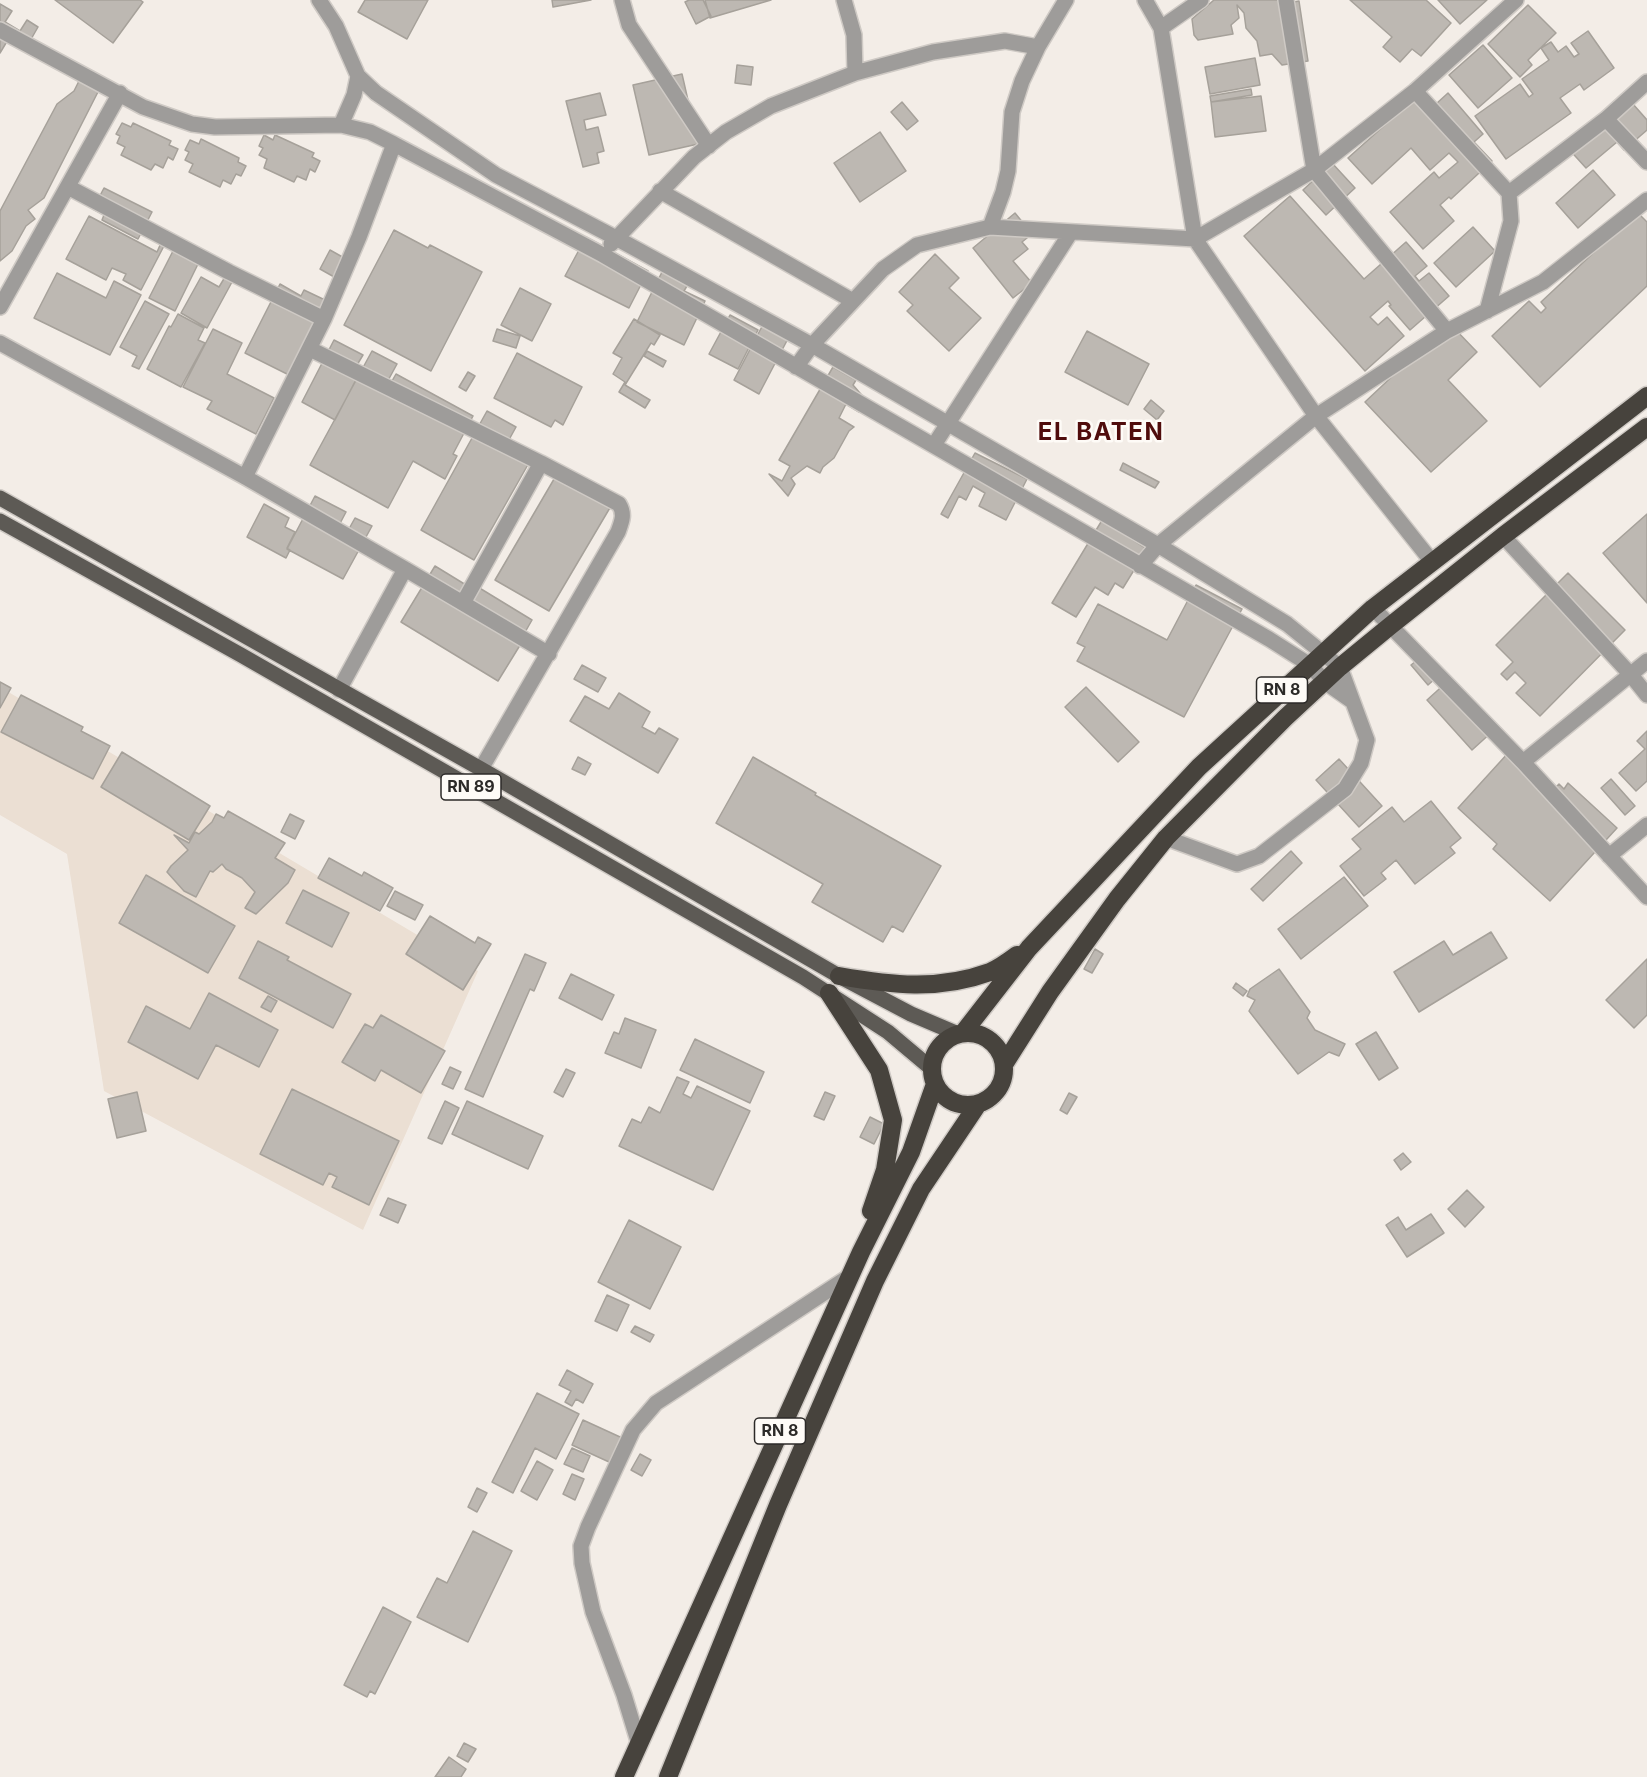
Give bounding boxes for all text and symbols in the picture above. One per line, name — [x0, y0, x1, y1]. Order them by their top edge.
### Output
district label: EL BATEN — [1038, 419, 1164, 447]
road number: RN 8 — [1256, 677, 1308, 703]
road number: RN 89 — [441, 774, 501, 800]
road number: RN 8 — [754, 1418, 806, 1444]

